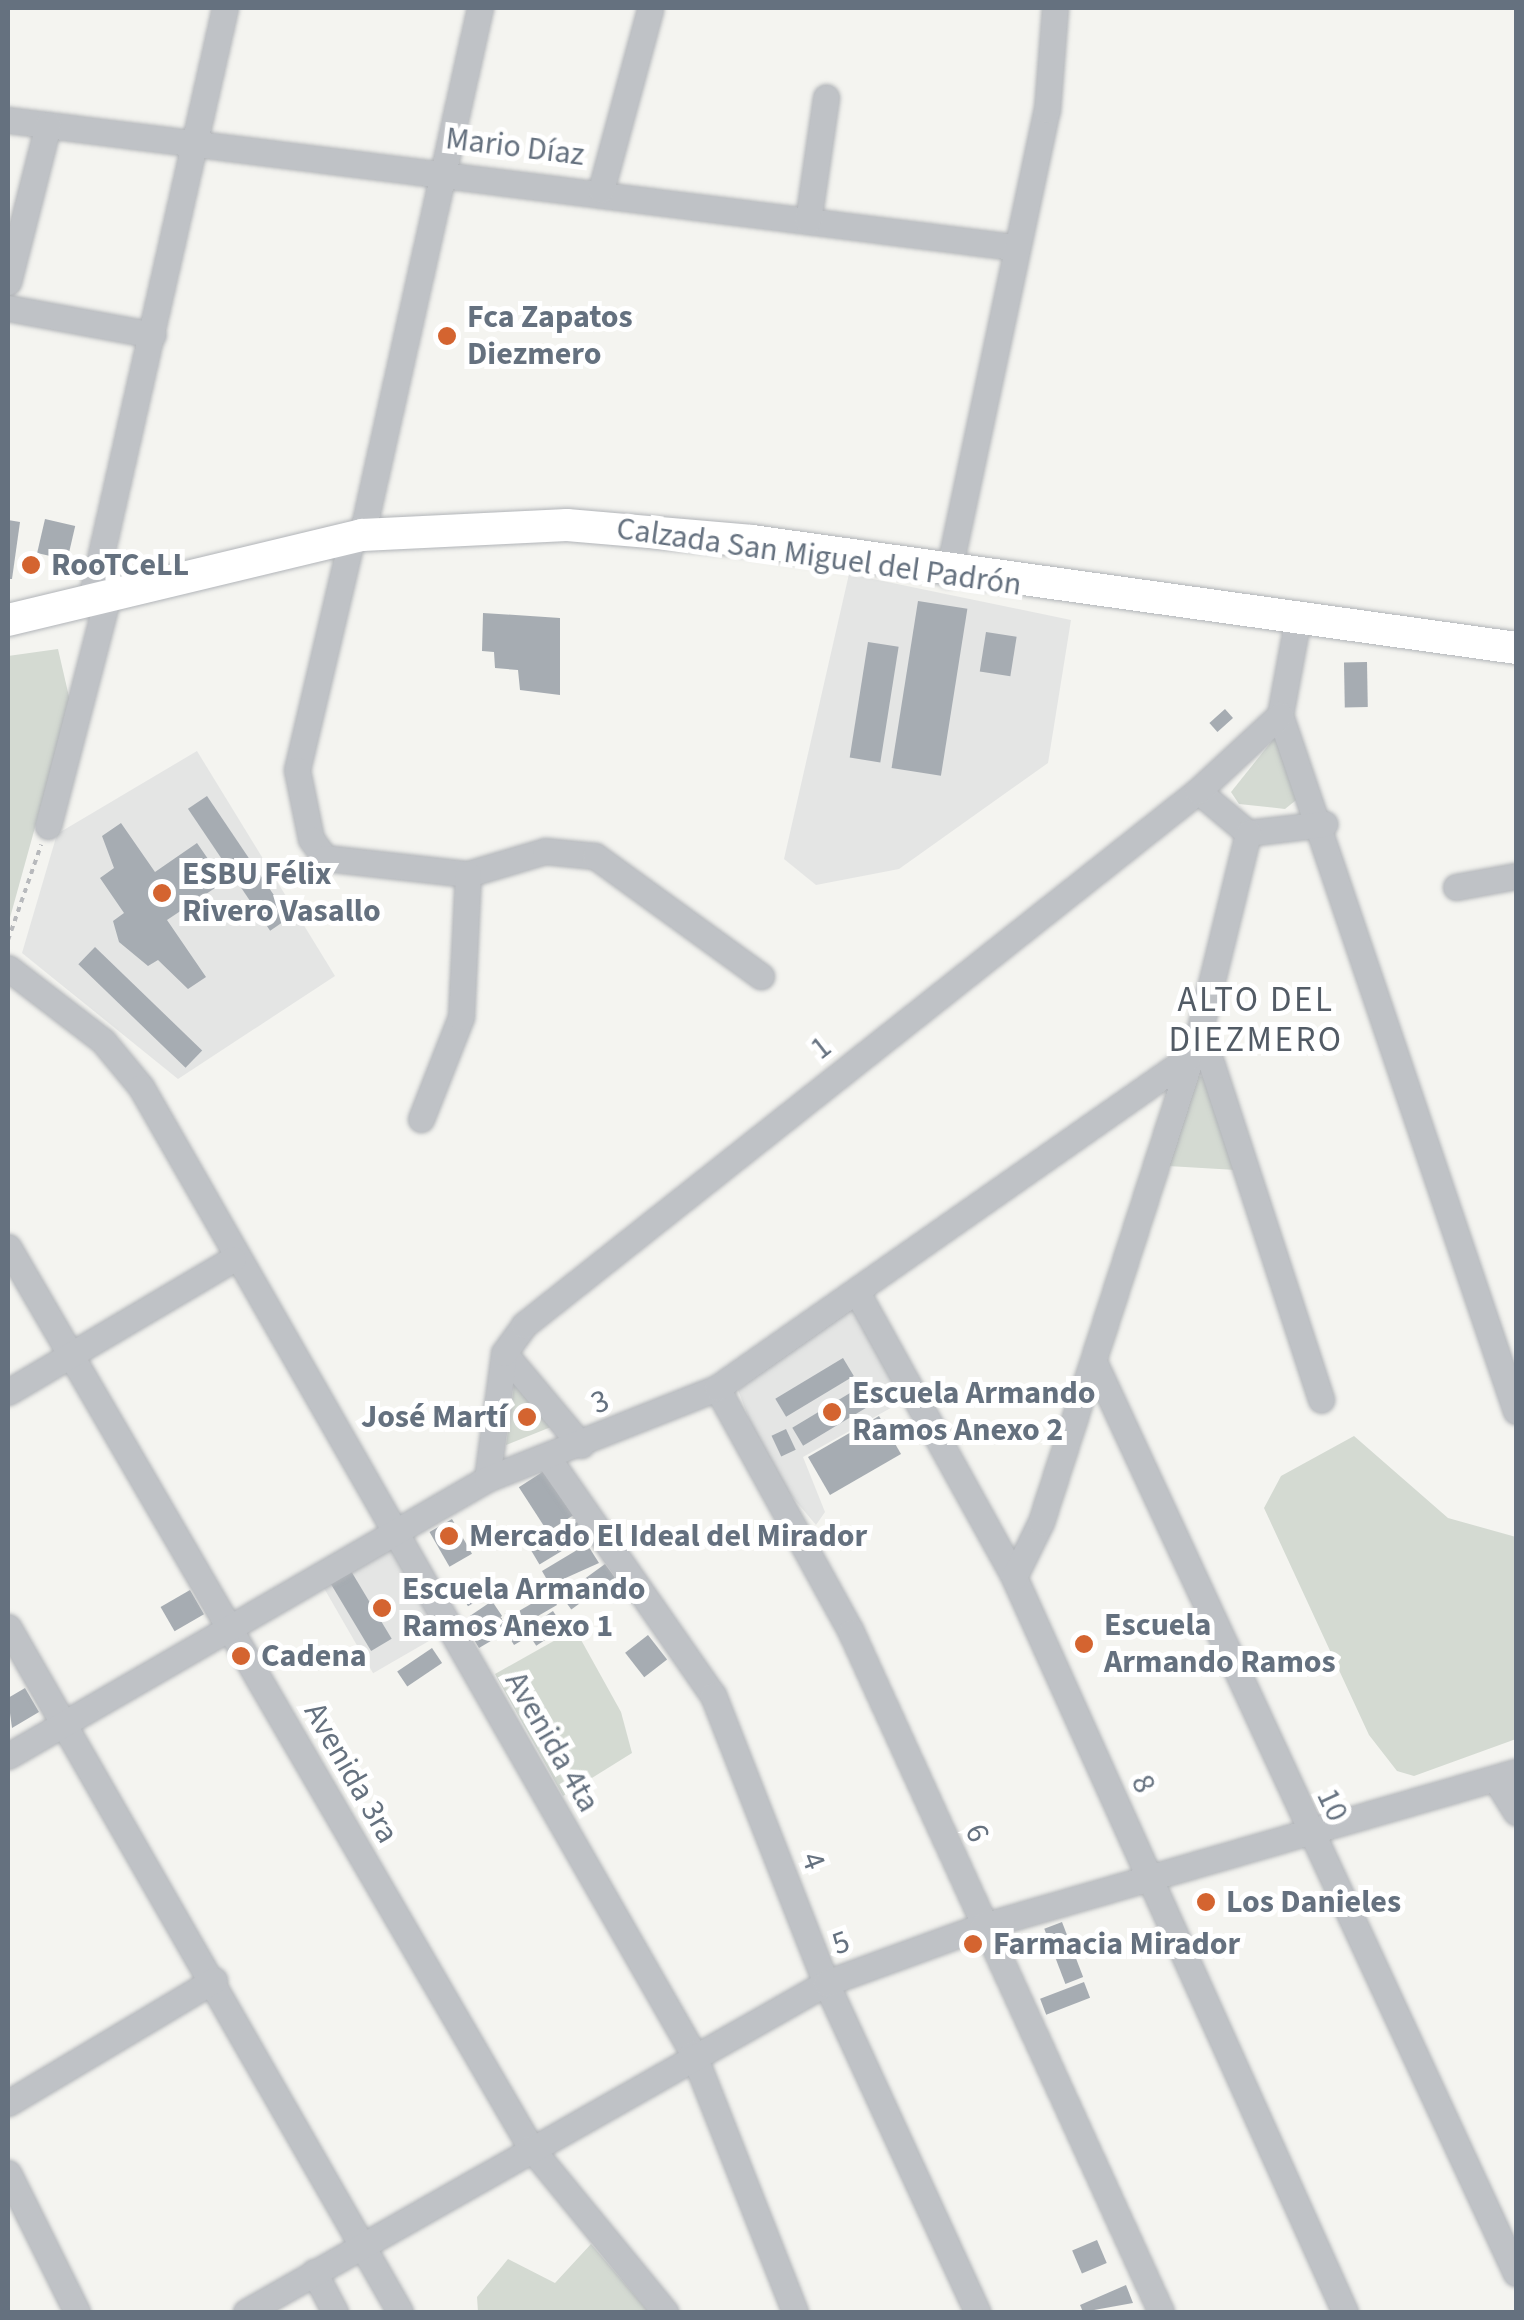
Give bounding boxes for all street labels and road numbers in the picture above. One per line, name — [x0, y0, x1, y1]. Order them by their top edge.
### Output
street label: Mario Díaz — [443, 119, 587, 175]
street label: Calzada San Miguel del Padrón — [614, 510, 1024, 604]
street label: 1 — [803, 1028, 839, 1068]
street label: 3 — [585, 1381, 615, 1423]
street label: Avenida 4ta — [496, 1665, 608, 1819]
street label: Avenida 3ra — [295, 1696, 407, 1850]
street label: 8 — [1122, 1769, 1164, 1799]
street label: 10 — [1308, 1782, 1356, 1828]
street label: 6 — [956, 1818, 998, 1848]
street label: 4 — [792, 1847, 834, 1875]
street label: 5 — [827, 1922, 855, 1964]

